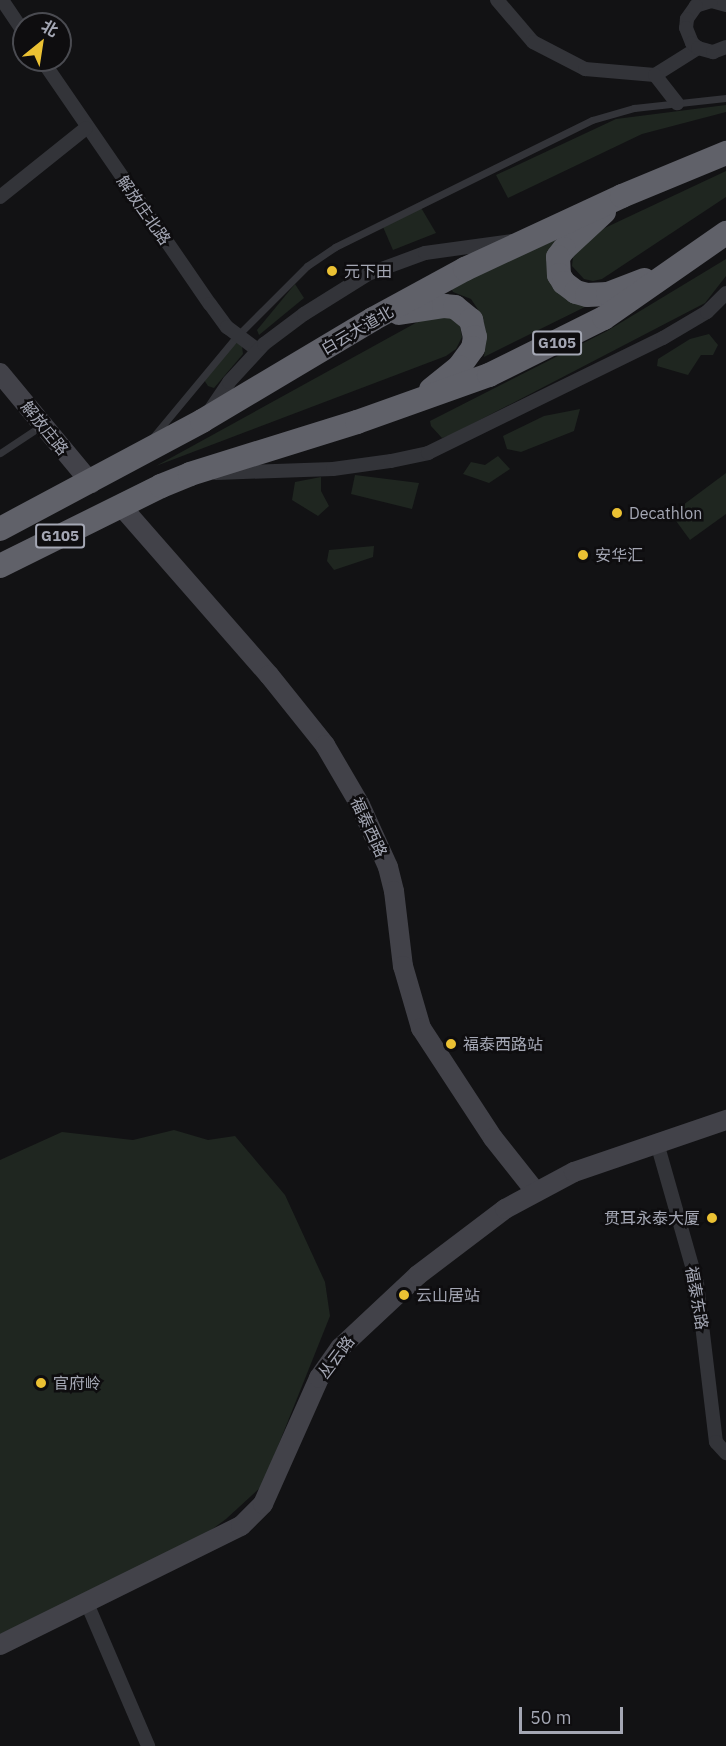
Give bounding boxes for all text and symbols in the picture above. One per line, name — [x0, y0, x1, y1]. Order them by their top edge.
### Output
north arrow — [12, 12, 72, 72]
text: 北 — [38, 15, 62, 41]
street label: 解放庄北路 — [113, 172, 175, 248]
place label: 元下田 — [344, 261, 392, 281]
marker: 元下田 — [325, 264, 339, 278]
street label: 白云大道北 — [318, 302, 396, 358]
road number: G105 — [532, 331, 582, 355]
street label: 解放庄路 — [17, 397, 73, 459]
place label: Decathlon — [629, 503, 702, 523]
marker: Decathlon — [610, 506, 624, 520]
road number: G105 — [34, 524, 86, 548]
place label: 安华汇 — [595, 545, 643, 565]
marker: 安华汇 — [576, 548, 590, 562]
street label: 福泰西路 — [347, 794, 391, 860]
place label: 福泰西路站 — [463, 1034, 543, 1054]
marker: 福泰西路站 — [444, 1037, 458, 1051]
place label: 贯耳永泰大厦 — [604, 1208, 700, 1228]
marker: 贯耳永泰大厦 — [705, 1211, 719, 1225]
street label: 福泰东路 — [682, 1265, 712, 1331]
place label: 云山居站 — [416, 1285, 480, 1305]
marker: 云山居站 — [397, 1288, 411, 1302]
street label: 丛云路 — [314, 1332, 358, 1382]
place label: 官府岭 — [53, 1373, 101, 1393]
marker: 官府岭 — [34, 1376, 48, 1390]
scale bar — [522, 1695, 626, 1733]
text: 50 m — [530, 1706, 572, 1729]

